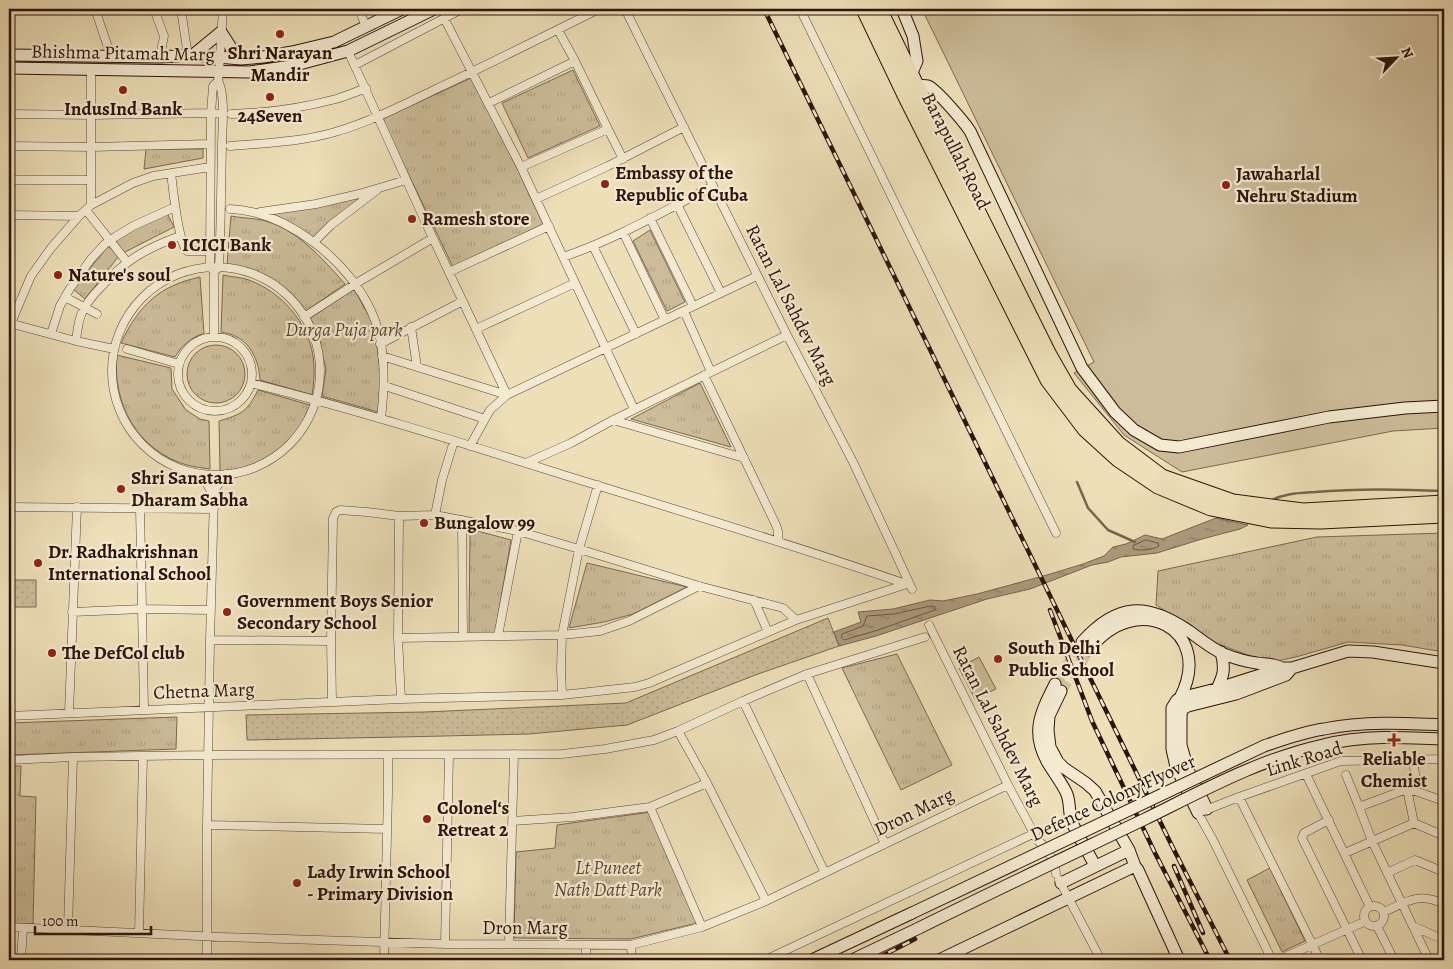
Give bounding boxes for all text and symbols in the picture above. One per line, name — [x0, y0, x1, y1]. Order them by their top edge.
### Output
marker: Shri Narayan Mandir — [274, 28, 286, 40]
north arrow — [1370, 32, 1420, 82]
street label: Bhishma Pitamah Marg — [31, 38, 216, 68]
place label: Shri Narayan Mandir — [228, 40, 333, 88]
text: N — [1397, 44, 1418, 61]
marker: IndusInd Bank — [117, 84, 129, 96]
street label: Barapullah Road — [915, 88, 997, 215]
marker: 24Seven — [264, 91, 276, 103]
place label: IndusInd Bank — [64, 96, 182, 122]
place label: 24Seven — [238, 103, 303, 129]
place label: Embassy of the Republic of Cuba — [615, 160, 749, 208]
place label: Jawaharlal Nehru Stadium — [1236, 161, 1358, 209]
marker: Embassy of the Republic of Cuba — [599, 178, 611, 190]
marker: Jawaharlal Nehru Stadium — [1220, 179, 1232, 191]
place label: Ramesh store — [422, 206, 530, 232]
marker: Ramesh store — [406, 213, 418, 225]
street label: Ratan Lal Sahdev Marg — [739, 220, 843, 390]
place label: ICICI Bank — [182, 232, 271, 258]
marker: ICICI Bank — [166, 239, 178, 251]
place label: Nature's soul — [68, 262, 170, 288]
marker: Nature's soul — [52, 269, 64, 281]
park label: Durga Puja park — [285, 317, 403, 343]
place label: Shri Sanatan Dharam Sabha — [131, 465, 249, 513]
marker: Shri Sanatan Dharam Sabha — [115, 483, 127, 495]
place label: Bungalow 99 — [434, 510, 535, 536]
marker: Bungalow 99 — [418, 517, 430, 529]
place label: Dr. Radhakrishnan International School — [48, 539, 211, 587]
marker: Dr. Radhakrishnan International School — [32, 557, 44, 569]
place label: Government Boys Senior Secondary School — [237, 588, 434, 636]
marker: Government Boys Senior Secondary School — [221, 606, 233, 618]
place label: South Delhi Public School — [1008, 635, 1114, 683]
place label: The DefCol club — [62, 640, 185, 666]
street label: Ratan Lal Sahdev Marg — [946, 641, 1050, 811]
marker: The DefCol club — [46, 647, 58, 659]
marker: South Delhi Public School — [992, 653, 1004, 665]
street label: Chetna Marg — [153, 676, 256, 706]
marker: Reliable Chemist — [1388, 734, 1400, 746]
street label: Link Road — [1263, 735, 1346, 783]
place label: Reliable Chemist — [1361, 746, 1428, 794]
street label: Defence Colony Flyover — [1026, 748, 1200, 848]
street label: Dron Marg — [870, 781, 959, 842]
place label: Colonel‘s Retreat 2 — [437, 795, 509, 843]
marker: Colonel‘s Retreat 2 — [421, 813, 433, 825]
park label: Lt Puneet Nath Datt Park — [554, 855, 662, 903]
place label: Lady Irwin School - Primary Division — [307, 859, 453, 907]
marker: Lady Irwin School - Primary Division — [291, 877, 303, 889]
scale bar — [35, 904, 151, 936]
text: 100 m — [42, 911, 79, 931]
street label: Dron Marg — [482, 915, 568, 941]

